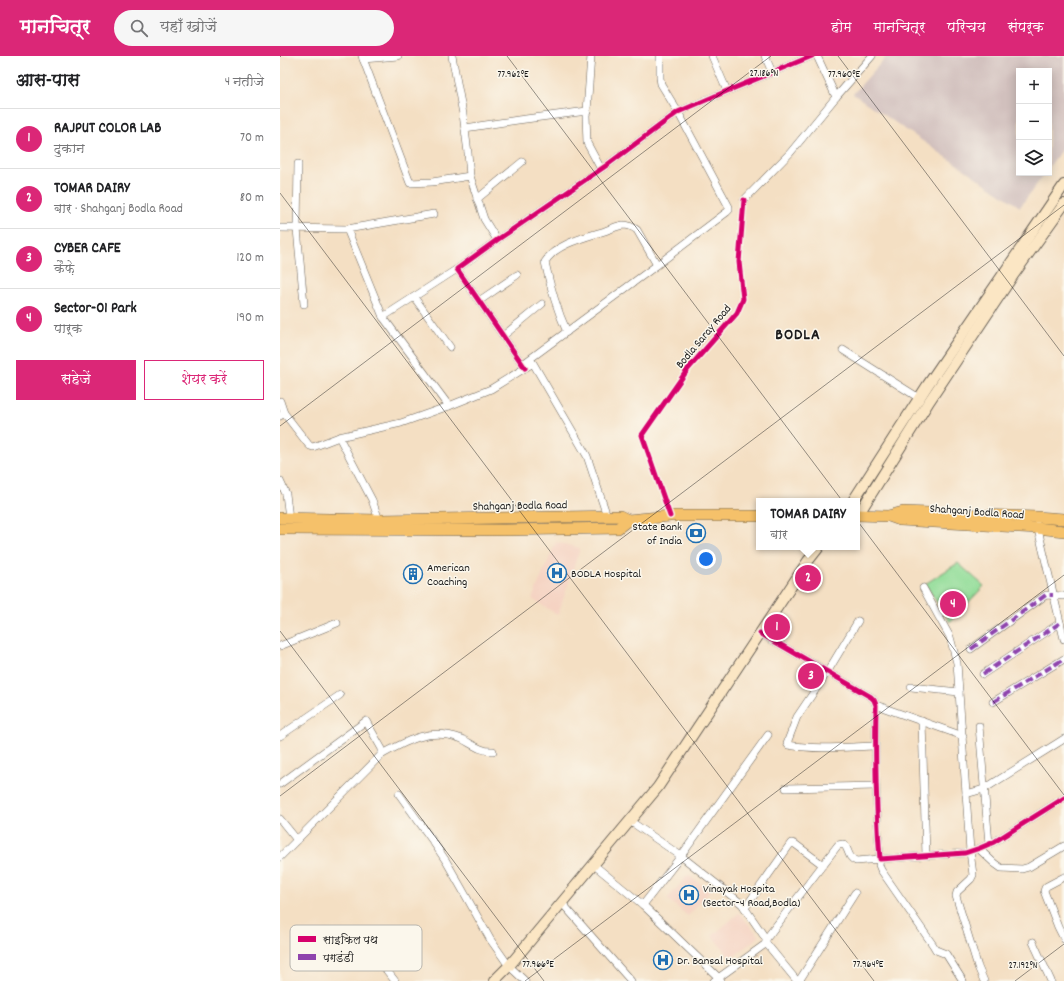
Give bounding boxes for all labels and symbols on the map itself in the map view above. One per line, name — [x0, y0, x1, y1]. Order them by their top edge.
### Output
text: 27.186°N — [749, 67, 779, 81]
text: 77.962°E — [498, 68, 529, 82]
text: 77.960°E — [828, 68, 860, 82]
street label: Bodla Saray Road — [672, 301, 736, 373]
district label: BODLA — [775, 324, 821, 347]
street label: Shahganj Bodla Road — [473, 497, 567, 516]
street label: Shahganj Bodla Road — [929, 501, 1025, 524]
place label: State Bank of India — [632, 519, 682, 550]
bank icon: State Bank of India — [685, 522, 707, 544]
your location — [696, 549, 716, 569]
place label: American Coaching — [427, 560, 470, 591]
hospital icon: BODLA Hospital — [546, 562, 568, 584]
building icon: American Coaching — [402, 563, 424, 585]
pin: 2 — [795, 563, 821, 593]
place label: BODLA Hospital — [571, 566, 641, 583]
pin: 4 — [940, 589, 966, 619]
pin: 1 — [764, 612, 790, 642]
pin: 3 — [798, 661, 824, 691]
place label: Vinayak Hospita (Sector-4 Road,Bodla) — [703, 881, 800, 912]
hospital icon: Vinayak Hospita (Sector-4 Road,Bodla) — [678, 884, 700, 906]
legend — [290, 925, 422, 971]
text: साइकिल पथ — [322, 933, 378, 949]
hospital icon: Dr. Bansal Hospital — [652, 949, 674, 971]
text: पगडंडी — [322, 950, 354, 967]
place label: Dr. Bansal Hospital — [677, 953, 763, 970]
text: 77.966°E — [522, 958, 554, 972]
text: 77.964°E — [853, 958, 884, 972]
text: 27.192°N — [1008, 959, 1038, 973]

